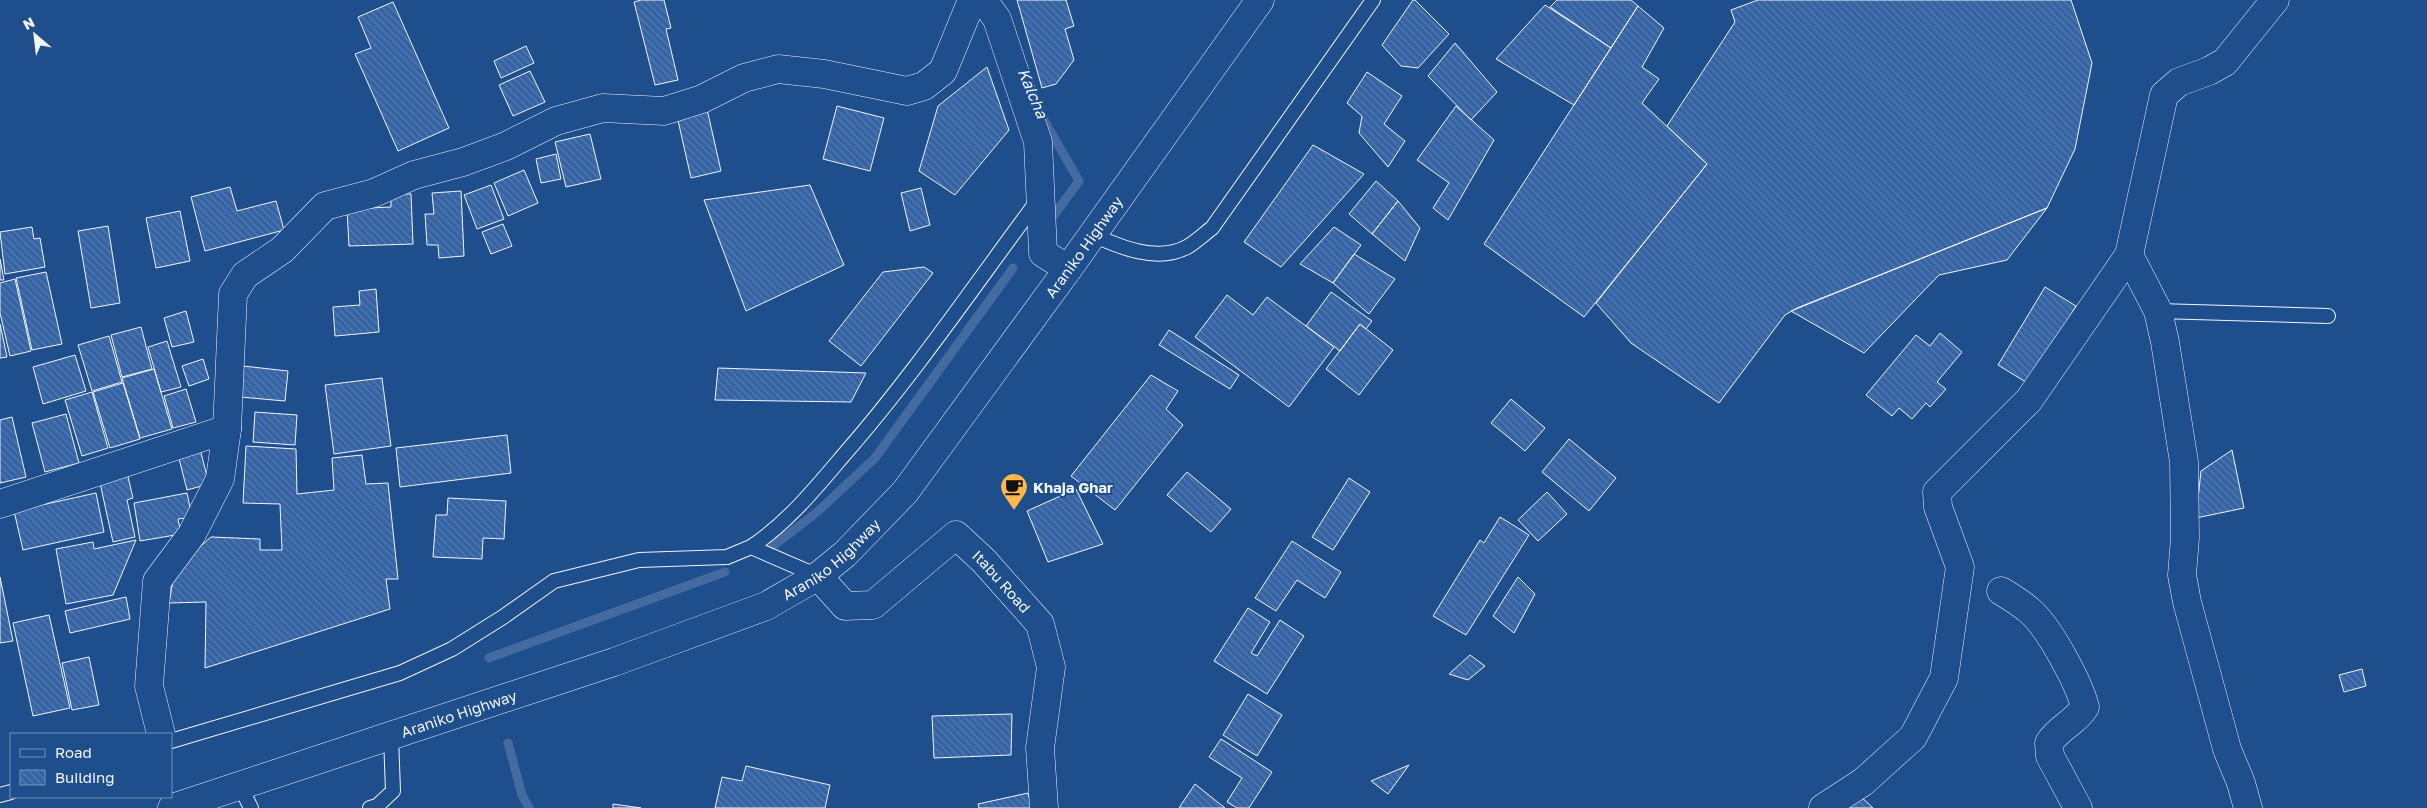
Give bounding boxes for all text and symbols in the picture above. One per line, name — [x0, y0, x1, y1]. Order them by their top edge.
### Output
north arrow — [10, 10, 60, 60]
text: N — [20, 13, 37, 33]
water label: Kalcha — [1014, 65, 1053, 122]
street label: Araniko Highway — [1041, 192, 1127, 301]
cafe icon: Khaja Ghar — [999, 472, 1029, 511]
place label: Khaja Ghar — [1033, 478, 1113, 496]
street label: Araniko Highway — [779, 514, 884, 604]
street label: Itabu Road — [969, 546, 1034, 616]
street label: Araniko Highway — [399, 686, 519, 741]
legend — [10, 733, 172, 798]
text: Road — [55, 743, 92, 761]
text: Building — [55, 768, 115, 786]

